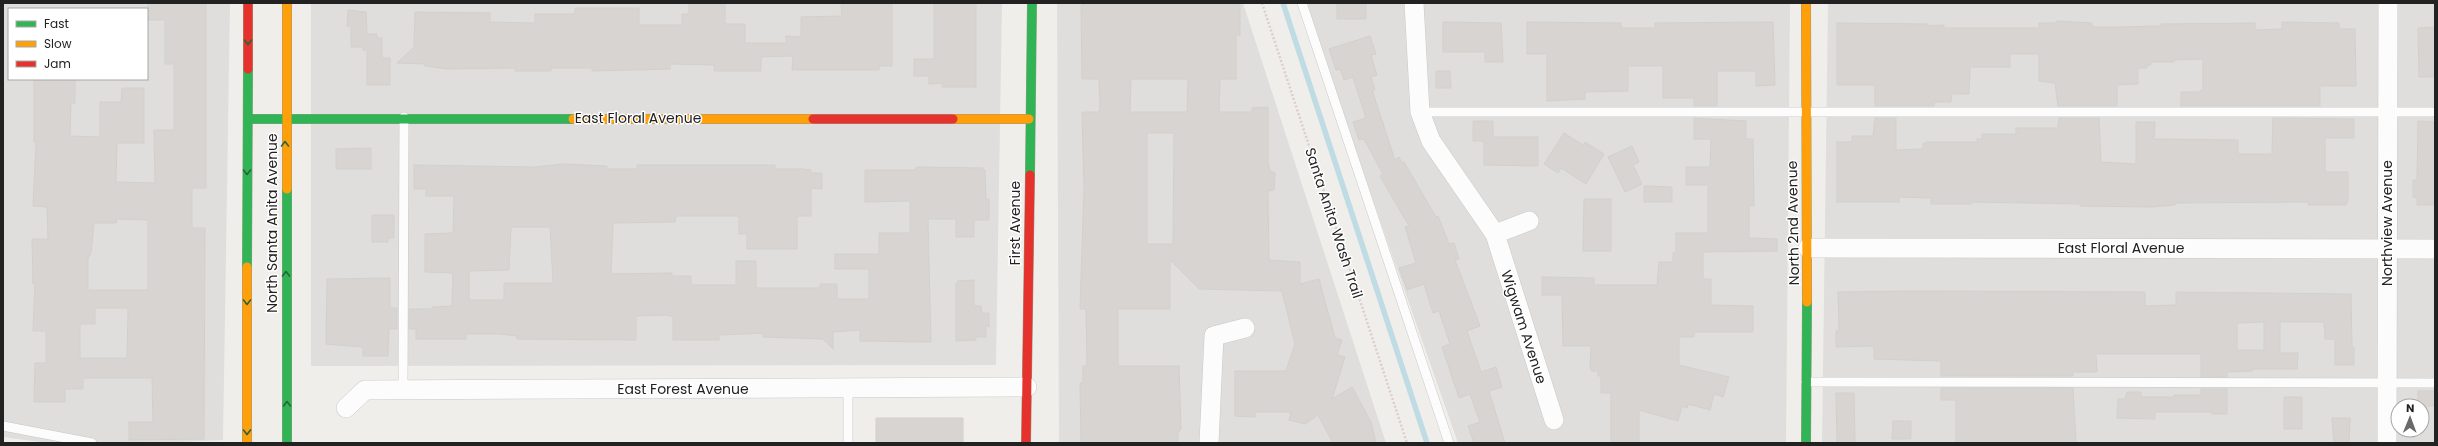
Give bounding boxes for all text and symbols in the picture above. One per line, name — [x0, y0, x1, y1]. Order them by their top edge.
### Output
legend — [8, 8, 148, 80]
text: Fast — [44, 15, 69, 32]
text: Slow — [44, 35, 72, 52]
one-way arrow — [244, 39, 252, 45]
text: Jam — [44, 55, 71, 72]
street label: East Floral Avenue — [575, 108, 702, 128]
street label: North Santa Anita Avenue — [262, 133, 282, 313]
one-way arrow — [281, 141, 289, 147]
street label: Santa Anita Wash Trail — [1300, 145, 1368, 301]
street label: North 2nd Avenue — [1782, 160, 1804, 285]
street label: Northview Avenue — [2377, 160, 2397, 286]
one-way arrow — [243, 169, 251, 175]
street label: First Avenue — [1005, 180, 1025, 265]
street label: East Floral Avenue — [2058, 238, 2185, 258]
street label: Wigwam Avenue — [1496, 268, 1552, 387]
one-way arrow — [282, 271, 290, 277]
one-way arrow — [243, 299, 251, 305]
street label: East Forest Avenue — [617, 379, 749, 399]
north arrow — [2390, 398, 2430, 438]
text: N — [2406, 400, 2414, 416]
one-way arrow — [283, 401, 291, 407]
one-way arrow — [243, 429, 251, 435]

